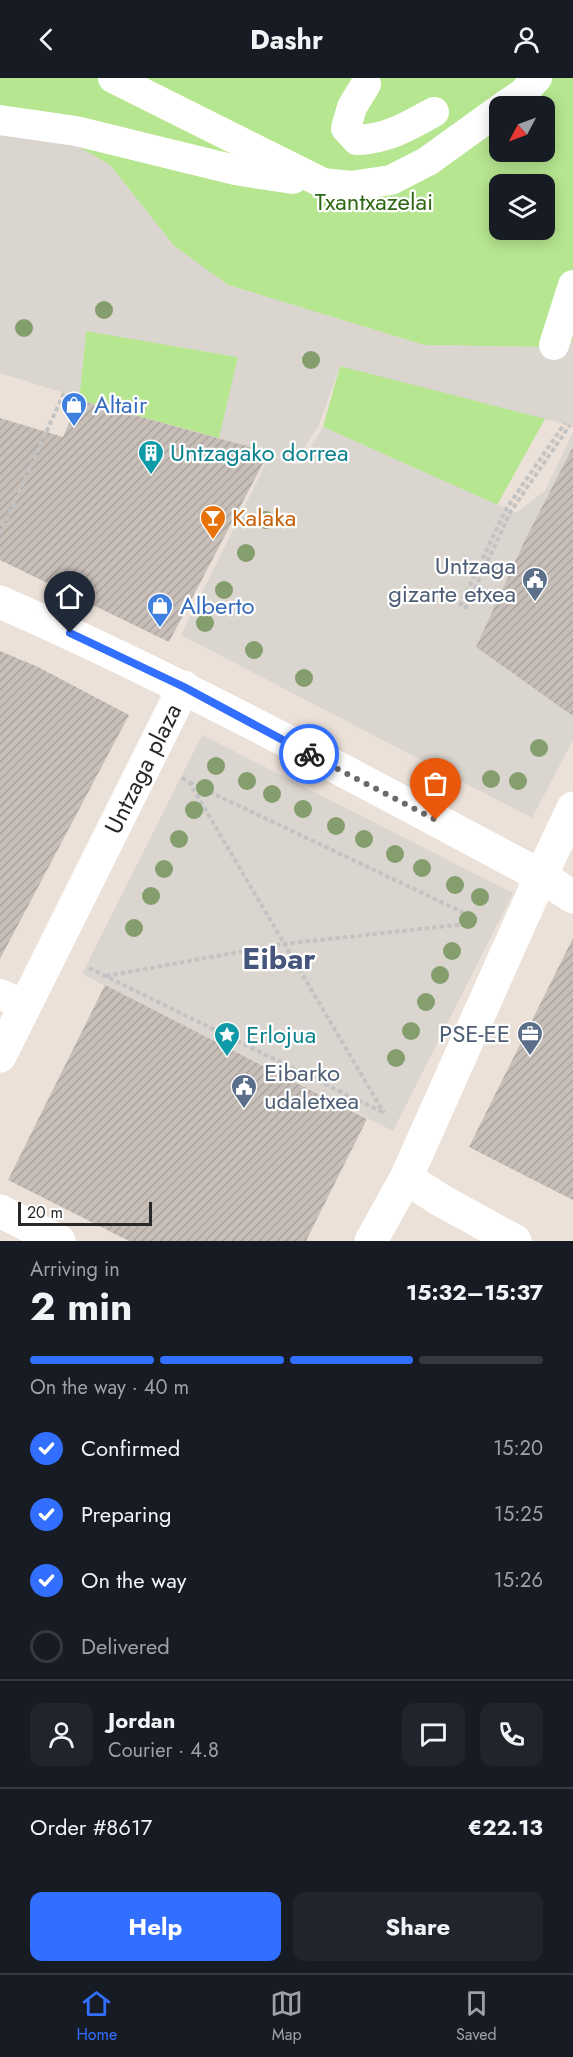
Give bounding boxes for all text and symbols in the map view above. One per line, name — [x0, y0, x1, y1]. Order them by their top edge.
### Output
text: Dashr — [250, 20, 323, 59]
icon: back — [30, 23, 63, 56]
icon: person — [510, 23, 543, 56]
north arrow — [489, 96, 555, 162]
map controls — [489, 96, 555, 240]
button: layers — [489, 174, 555, 240]
park label: Txantxazelai — [315, 184, 433, 219]
place label: Altair — [94, 387, 148, 422]
shop icon: Altair — [59, 390, 89, 428]
place label: Untzagako dorrea — [170, 435, 349, 470]
building icon: Untzagako dorrea — [136, 438, 166, 476]
place label: Kalaka — [232, 500, 296, 535]
bar icon: Kalaka — [198, 503, 228, 541]
place label: Untzaga gizarte etxea — [388, 548, 516, 611]
public building icon: Untzaga gizarte etxea — [520, 565, 550, 603]
pin — [44, 571, 95, 633]
icon: home — [53, 580, 86, 613]
place label: Alberto — [180, 588, 255, 623]
shop icon: Alberto — [145, 591, 175, 629]
street label: Untzaga plaza — [95, 697, 190, 840]
courier — [279, 724, 339, 784]
icon: bike — [293, 738, 326, 771]
pin — [410, 758, 461, 820]
icon: bag — [419, 767, 452, 800]
district label: Eibar — [242, 937, 316, 980]
place label: PSE-EE — [439, 1016, 510, 1051]
place label: Erlojua — [246, 1017, 316, 1052]
office icon: PSE-EE — [515, 1019, 545, 1057]
place icon: Erlojua — [212, 1020, 242, 1058]
place label: Eibarko udaletxea — [264, 1055, 359, 1118]
public building icon: Eibarko udaletxea — [229, 1072, 259, 1110]
scale bar — [18, 1199, 152, 1226]
text: 20 m — [27, 1201, 63, 1224]
text: Arriving in — [30, 1255, 120, 1284]
text: 15:32–15:37 — [406, 1276, 543, 1308]
text: 2 min — [30, 1278, 132, 1335]
text: On the way · 40 m — [30, 1373, 189, 1402]
icon: check — [30, 1432, 63, 1465]
text: Confirmed — [81, 1432, 180, 1464]
text: 15:20 — [493, 1434, 543, 1463]
icon: check — [30, 1498, 63, 1531]
text: Preparing — [81, 1498, 172, 1530]
text: 15:25 — [494, 1500, 543, 1529]
icon: check — [30, 1564, 63, 1597]
text: On the way — [81, 1564, 186, 1596]
text: 15:26 — [494, 1566, 543, 1595]
text: Delivered — [81, 1630, 170, 1662]
button: person — [30, 1703, 93, 1766]
button: chat — [402, 1703, 465, 1766]
button: phone — [480, 1703, 543, 1766]
text: Jordan — [108, 1704, 175, 1736]
text: Courier · 4.8 — [108, 1736, 219, 1765]
text: Order #8617 — [30, 1811, 152, 1843]
text: €22.13 — [468, 1811, 543, 1843]
button: Help — [30, 1892, 281, 1961]
button: Share — [293, 1892, 543, 1961]
tab: Home — [76, 1987, 117, 2046]
tab: Map — [270, 1987, 303, 2046]
tab: Saved — [456, 1987, 497, 2046]

